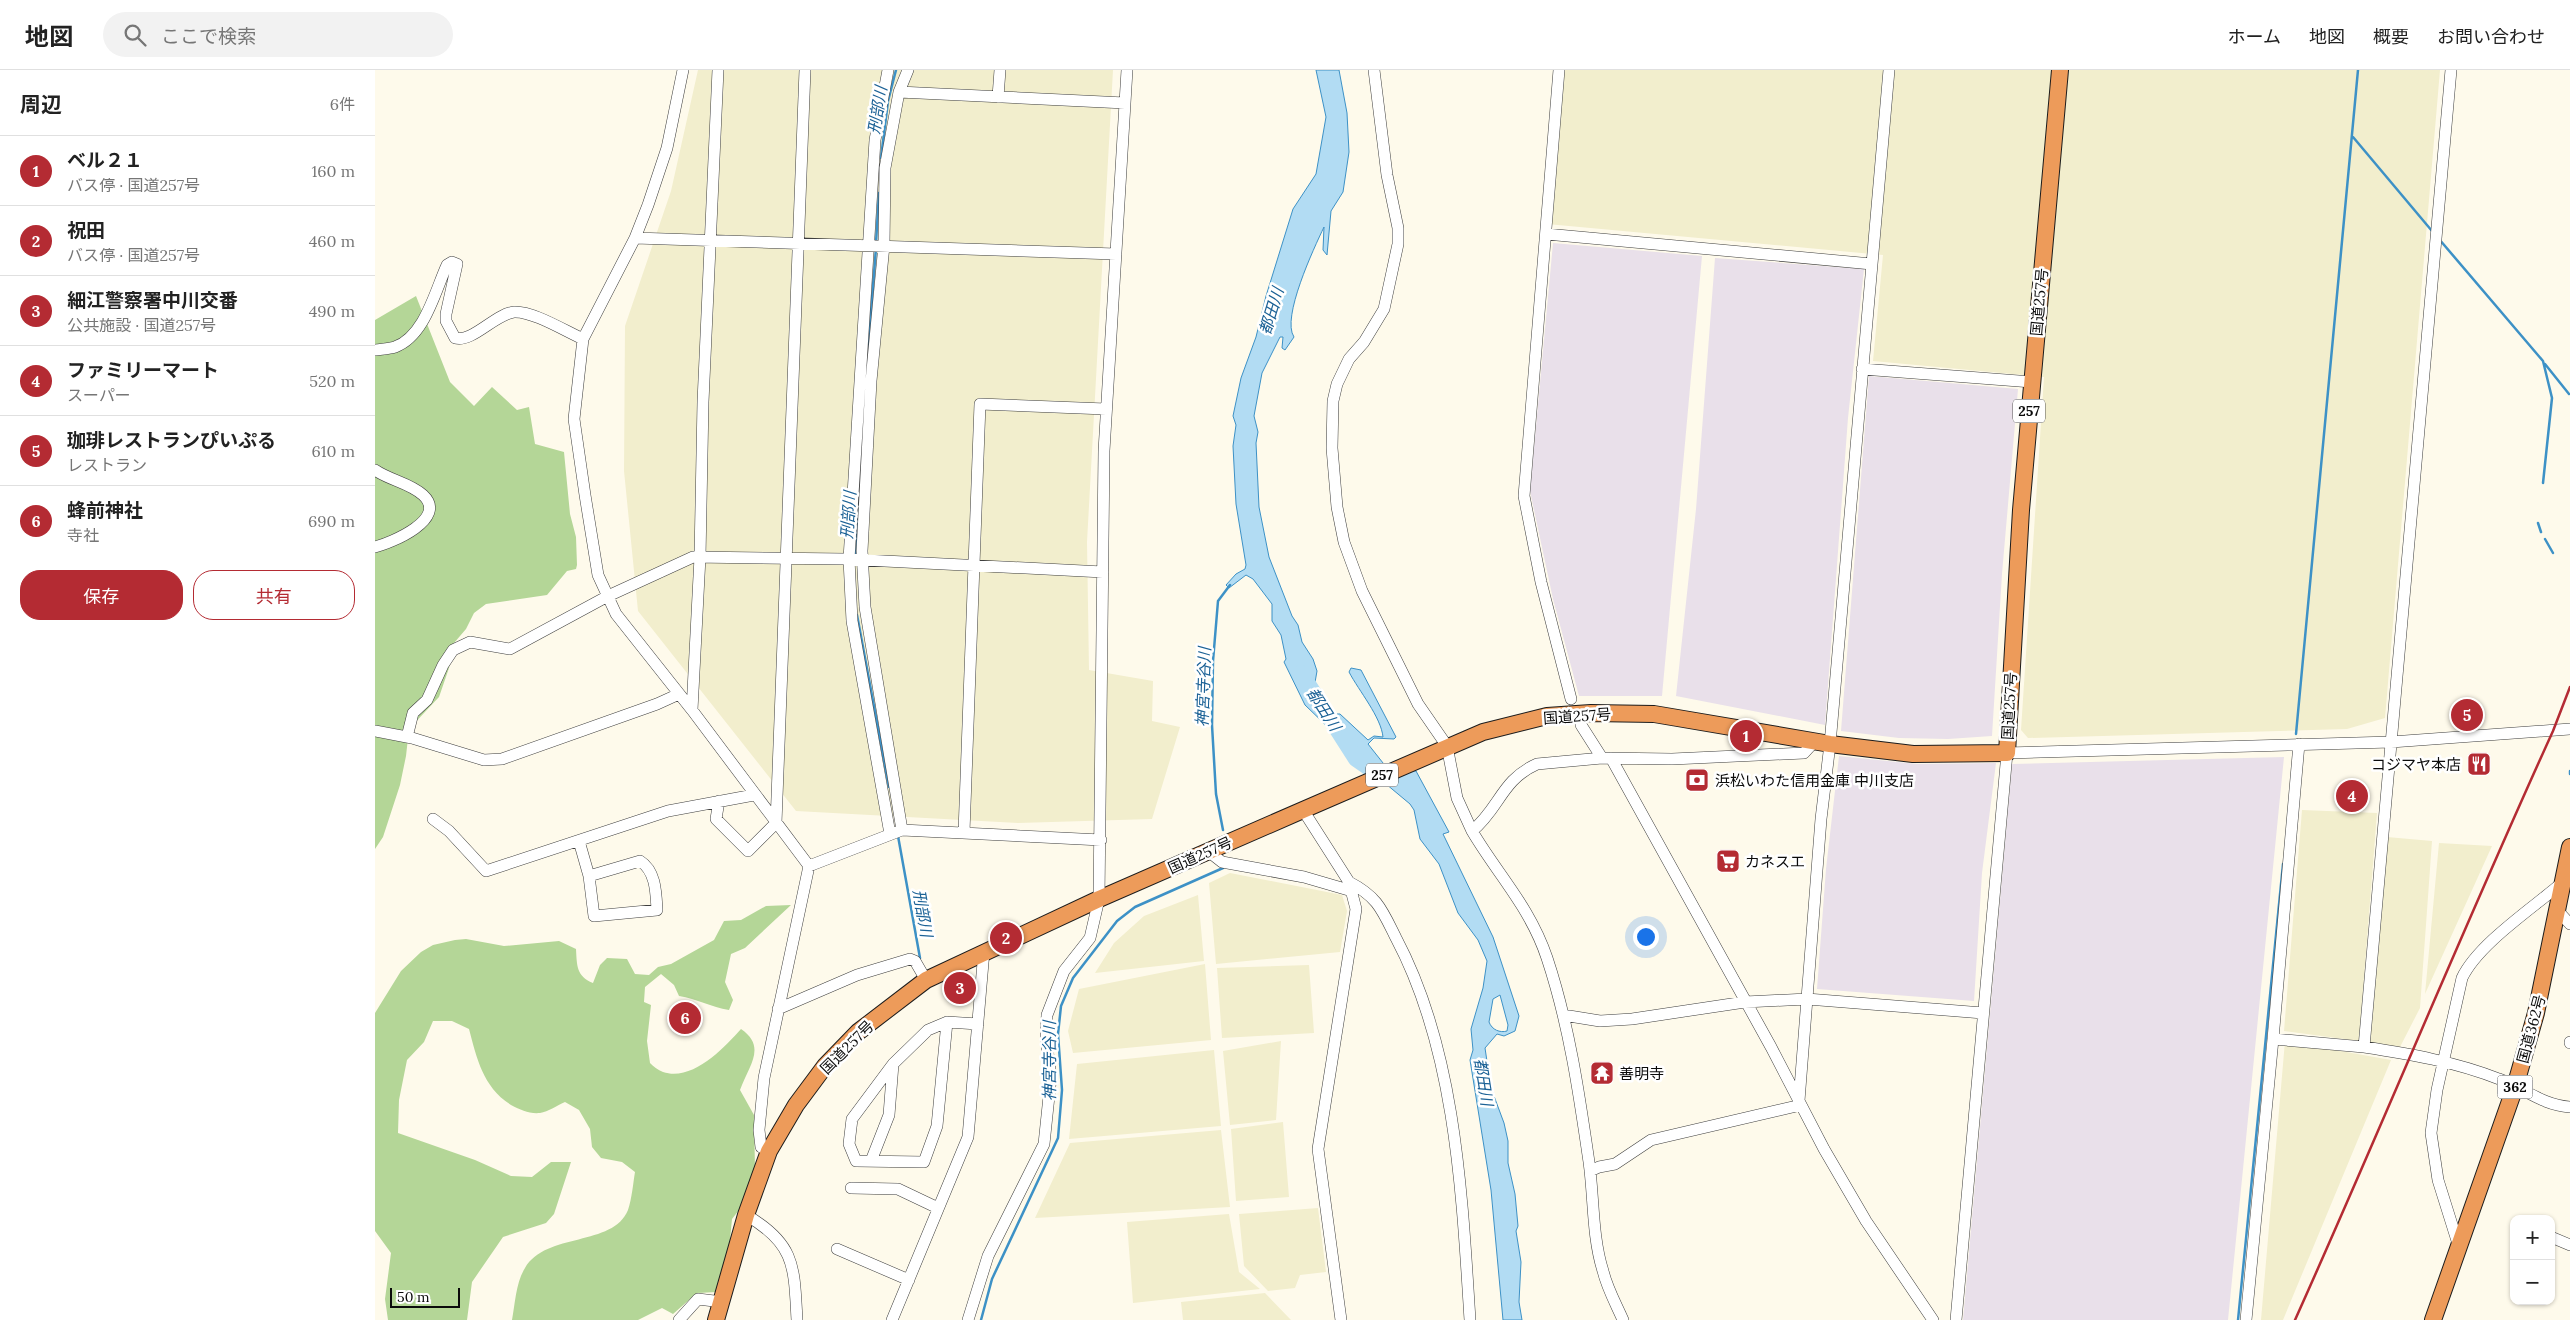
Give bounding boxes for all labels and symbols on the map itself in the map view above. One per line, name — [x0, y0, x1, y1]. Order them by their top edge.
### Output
water label: 刑部川 — [863, 83, 891, 135]
street label: 国道257号 — [2027, 267, 2051, 337]
water label: 都田川 — [1254, 283, 1288, 337]
road number: 257 — [2013, 400, 2045, 422]
water label: 刑部川 — [836, 488, 860, 540]
water label: 神宮寺谷川 — [1192, 645, 1214, 727]
street label: 国道257号 — [1998, 671, 2020, 741]
water label: 都田川 — [1303, 683, 1347, 736]
pin: 5 — [2451, 696, 2483, 734]
street label: 国道257号 — [1542, 704, 1612, 728]
pin: 1 — [1730, 717, 1762, 755]
restaurant icon: コジマヤ本店 — [2466, 751, 2492, 777]
place label: コジマヤ本店 — [2371, 755, 2461, 774]
road number: 257 — [1366, 764, 1398, 786]
bank icon: 浜松いわた信用金庫 中川支店 — [1684, 767, 1710, 793]
place label: 浜松いわた信用金庫 中川支店 — [1715, 771, 1914, 790]
pin: 4 — [2336, 777, 2368, 815]
street label: 国道257号 — [1165, 832, 1235, 878]
supermarket icon: カネスエ — [1715, 848, 1741, 874]
place label: カネスエ — [1745, 852, 1805, 871]
water label: 刑部川 — [909, 888, 937, 940]
pin: 2 — [990, 919, 1022, 957]
your location — [1633, 924, 1659, 950]
pin: 3 — [944, 969, 976, 1007]
street label: 国道362号 — [2513, 993, 2549, 1065]
pin: 6 — [669, 999, 701, 1037]
street label: 国道257号 — [816, 1016, 878, 1078]
water label: 神宮寺谷川 — [1039, 1019, 1059, 1101]
water label: 都田川 — [1470, 1057, 1498, 1109]
temple icon: 善明寺 — [1589, 1060, 1615, 1086]
place label: 善明寺 — [1619, 1064, 1664, 1083]
road number: 362 — [2497, 1076, 2533, 1098]
scale bar — [390, 1285, 460, 1308]

